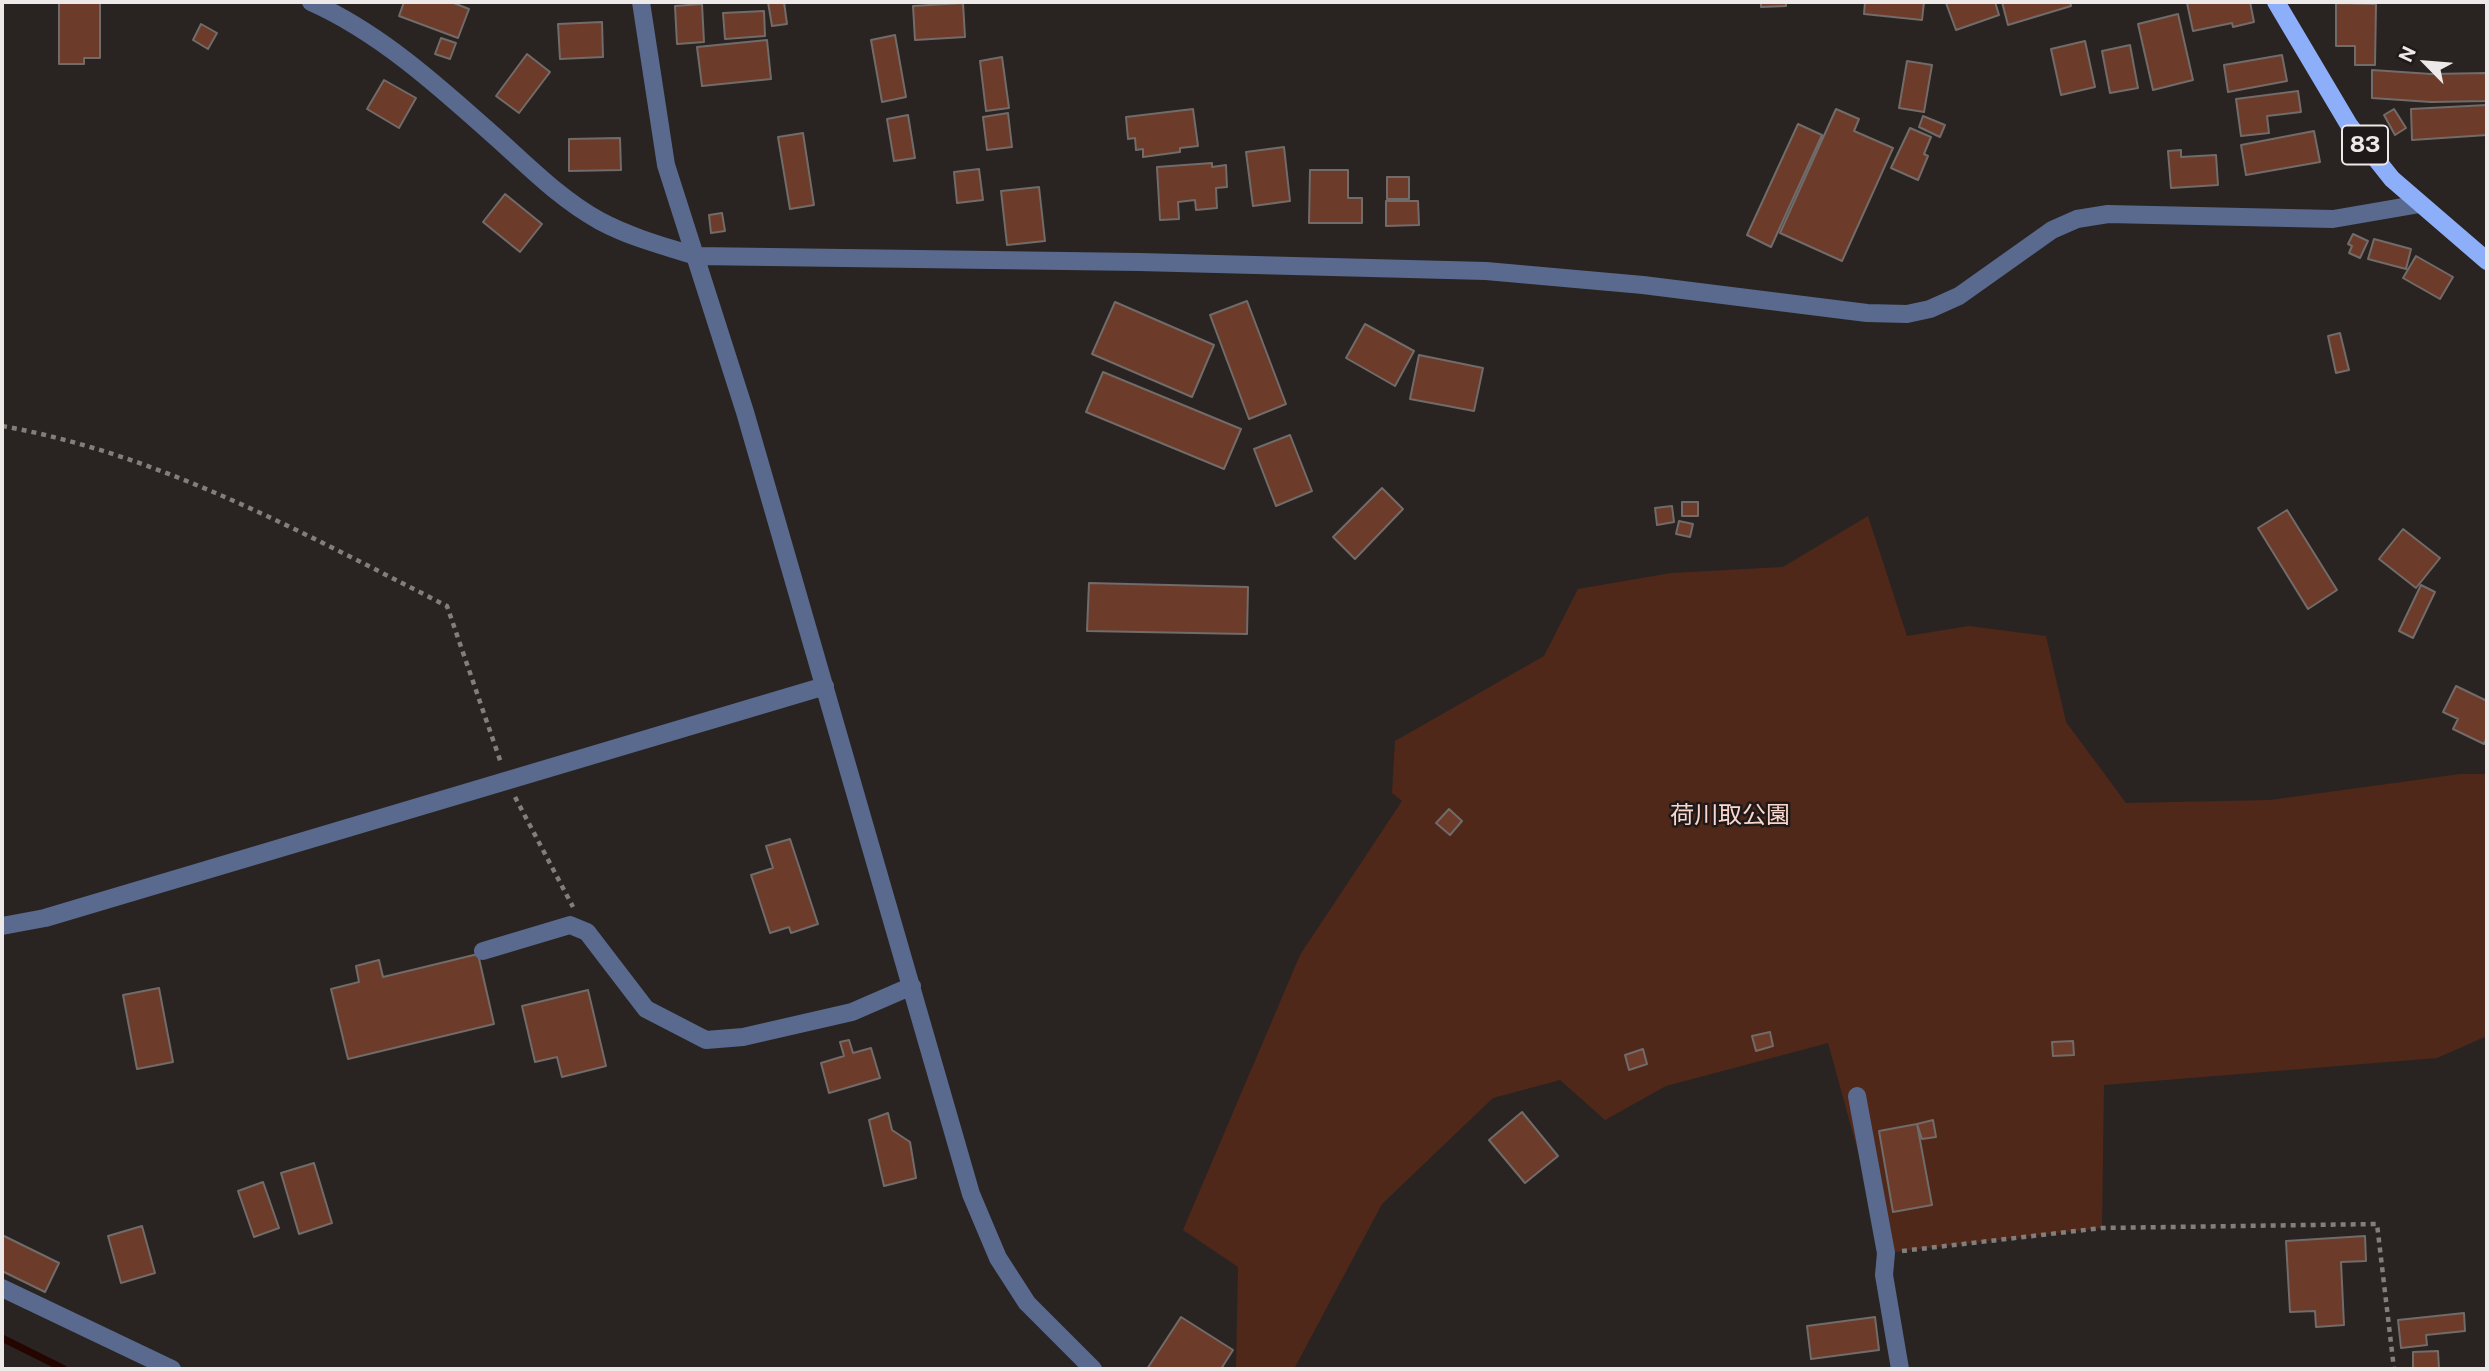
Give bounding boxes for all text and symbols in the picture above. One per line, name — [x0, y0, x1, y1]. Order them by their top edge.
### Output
north arrow — [2391, 28, 2461, 98]
text: N — [2394, 43, 2420, 66]
road number: 83 — [2342, 126, 2388, 164]
park label: 荷川取公園 — [1670, 802, 1790, 830]

